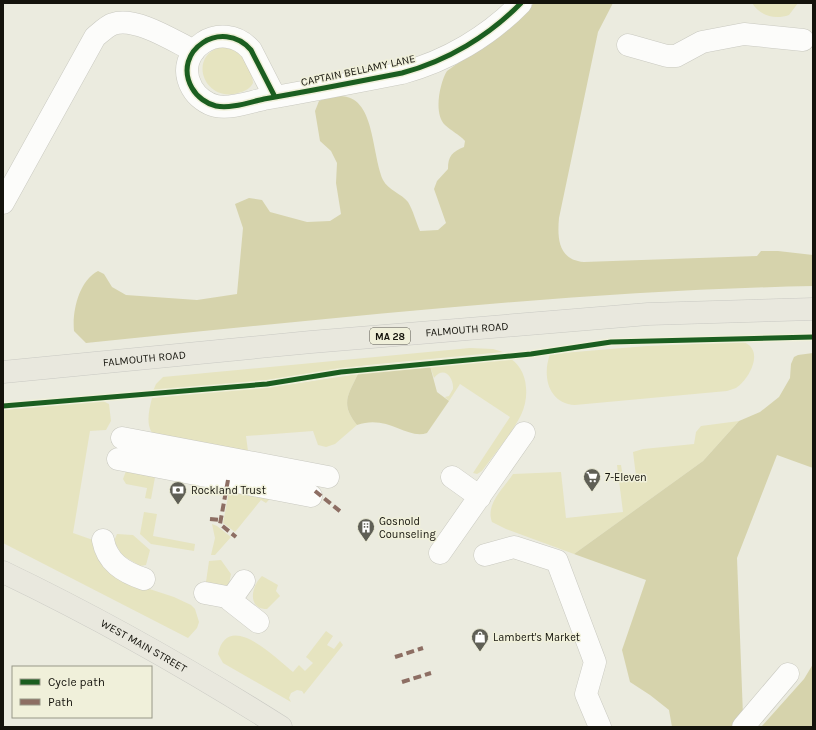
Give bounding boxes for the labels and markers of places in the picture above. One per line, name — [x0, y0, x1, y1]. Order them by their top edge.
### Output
supermarket icon: 7-Eleven — [582, 467, 602, 492]
place label: 7-Eleven — [605, 471, 647, 484]
bank icon: Rockland Trust — [168, 480, 188, 505]
place label: Rockland Trust — [191, 484, 266, 497]
place label: Gosnold Counseling — [379, 515, 436, 541]
building icon: Gosnold Counseling — [356, 517, 376, 542]
shop icon: Lambert's Market — [470, 627, 490, 652]
place label: Lambert's Market — [493, 631, 580, 644]

